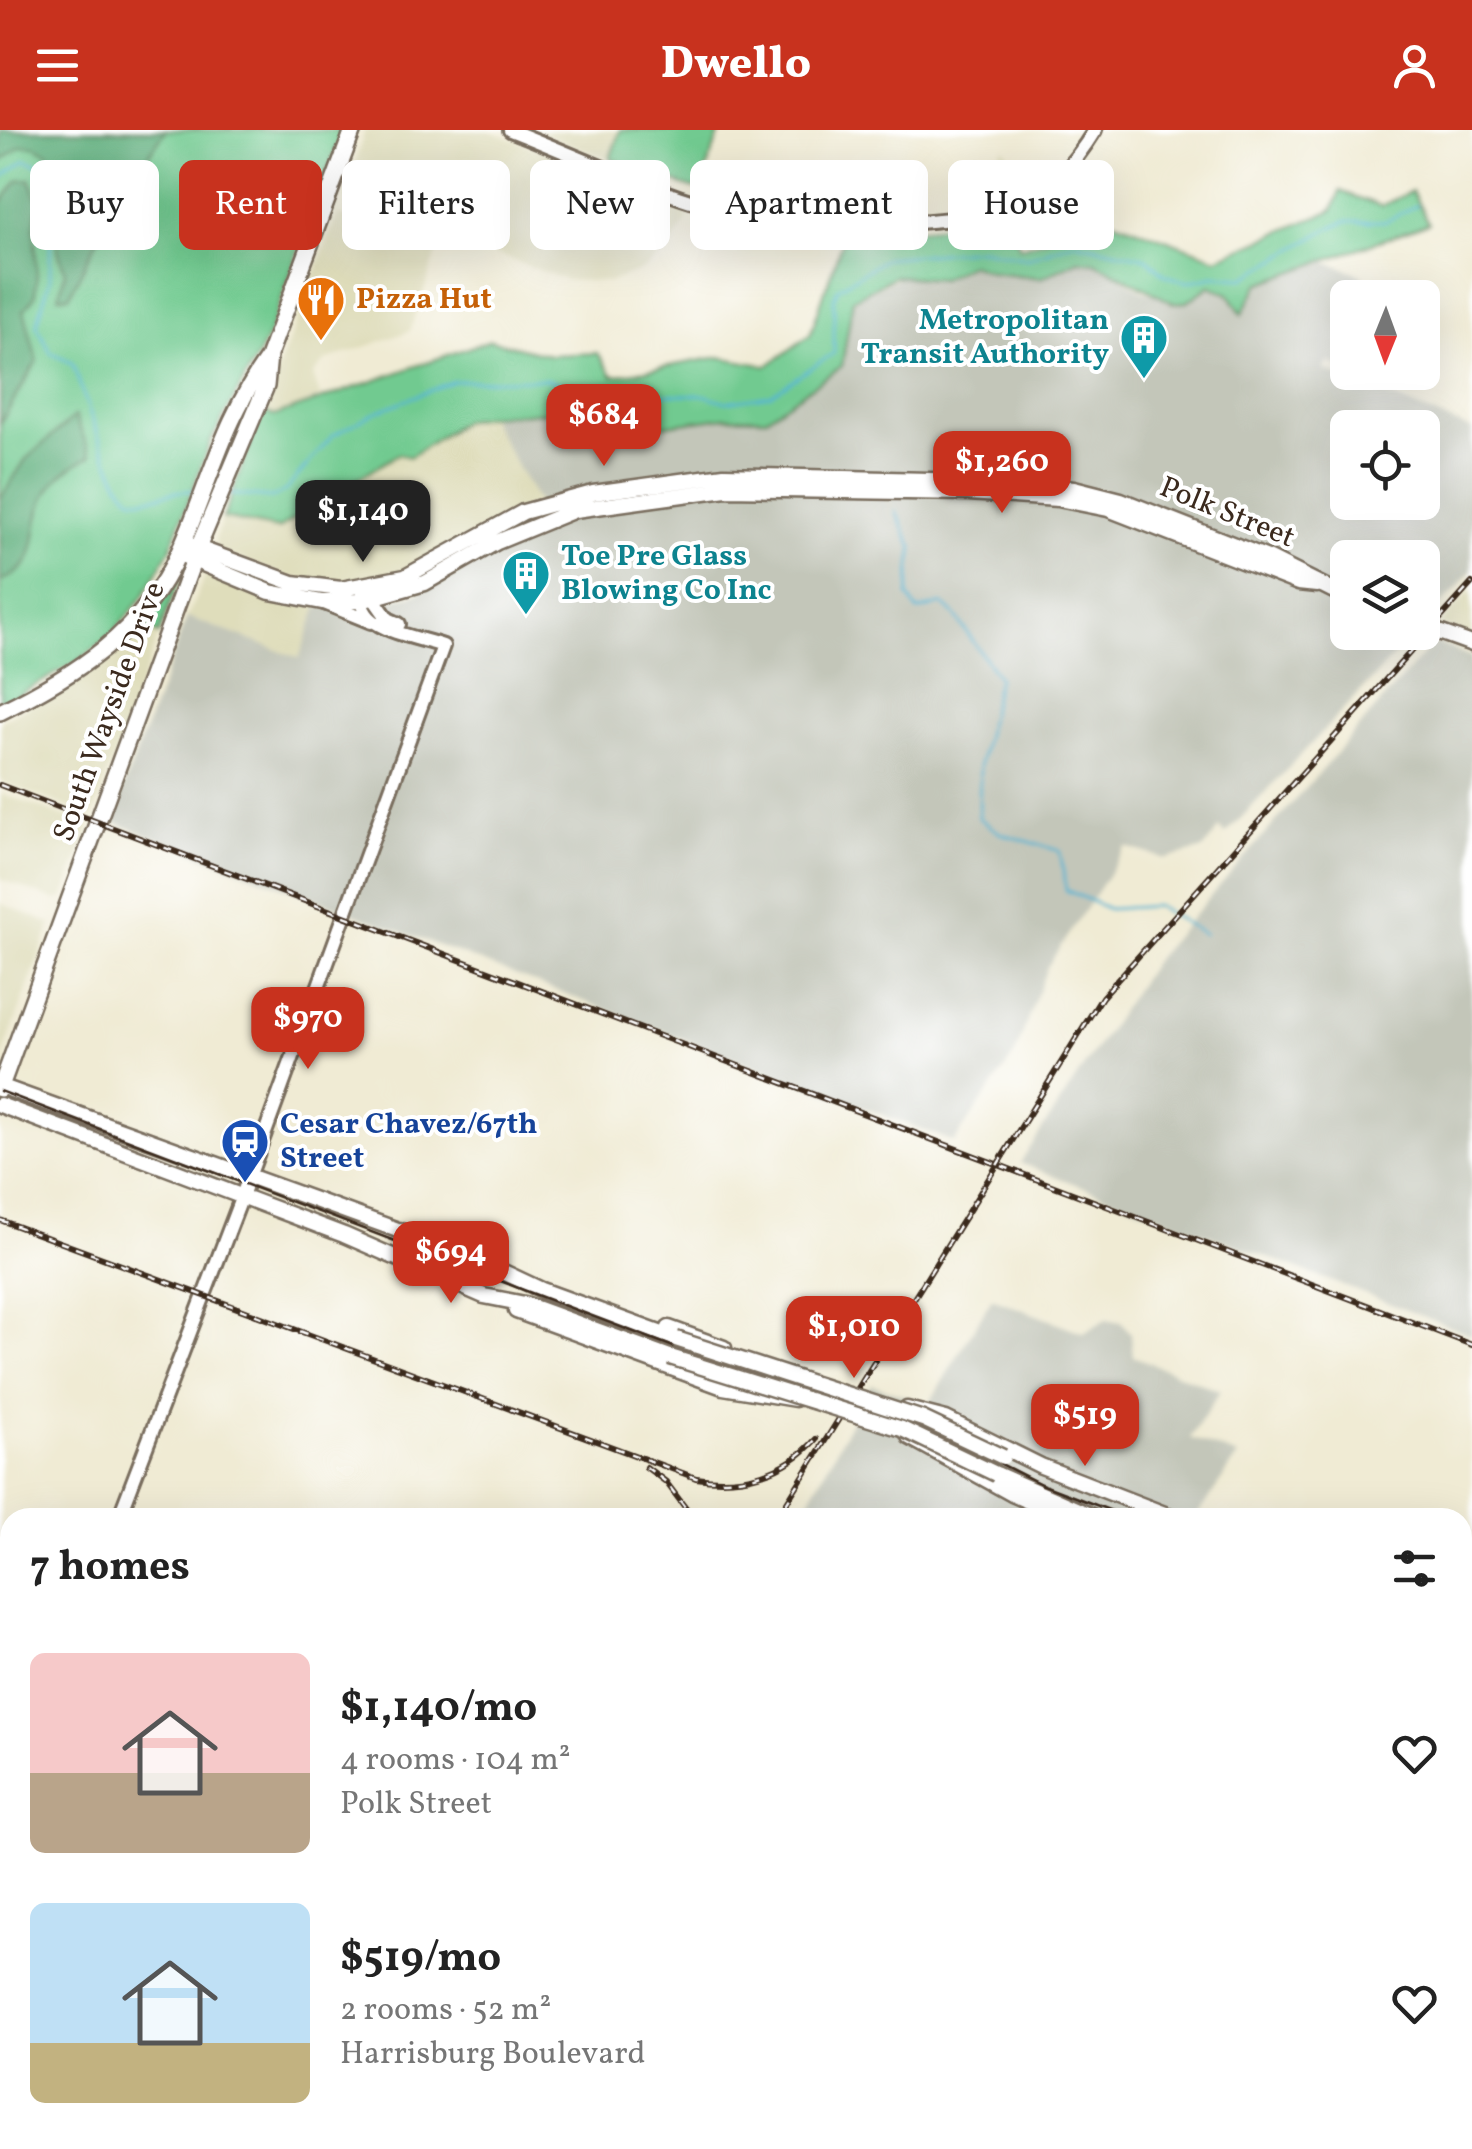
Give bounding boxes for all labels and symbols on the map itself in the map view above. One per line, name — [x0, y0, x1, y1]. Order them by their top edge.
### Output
restaurant icon: Pizza Hut — [295, 274, 347, 342]
place label: Pizza Hut — [356, 279, 492, 321]
north arrow — [1330, 280, 1440, 390]
place label: Metropolitan Transit Authority — [860, 300, 1109, 376]
building icon: Metropolitan Transit Authority — [1118, 312, 1170, 380]
pin: $684 — [545, 384, 663, 469]
pin: $1,260 — [921, 431, 1083, 516]
street label: Polk Street — [1153, 467, 1301, 559]
pin: $1,140 — [282, 480, 444, 565]
place label: Toe Pre Glass Blowing Co Inc — [561, 536, 772, 612]
building icon: Toe Pre Glass Blowing Co Inc — [500, 548, 552, 616]
street label: South Wayside Drive — [43, 576, 177, 848]
pin: $970 — [249, 987, 367, 1072]
place label: Cesar Chavez/67th Street — [280, 1104, 538, 1180]
station icon: Cesar Chavez/67th Street — [219, 1116, 271, 1184]
pin: $694 — [392, 1221, 510, 1306]
pin: $1,010 — [773, 1296, 935, 1381]
pin: $519 — [1026, 1384, 1144, 1469]

